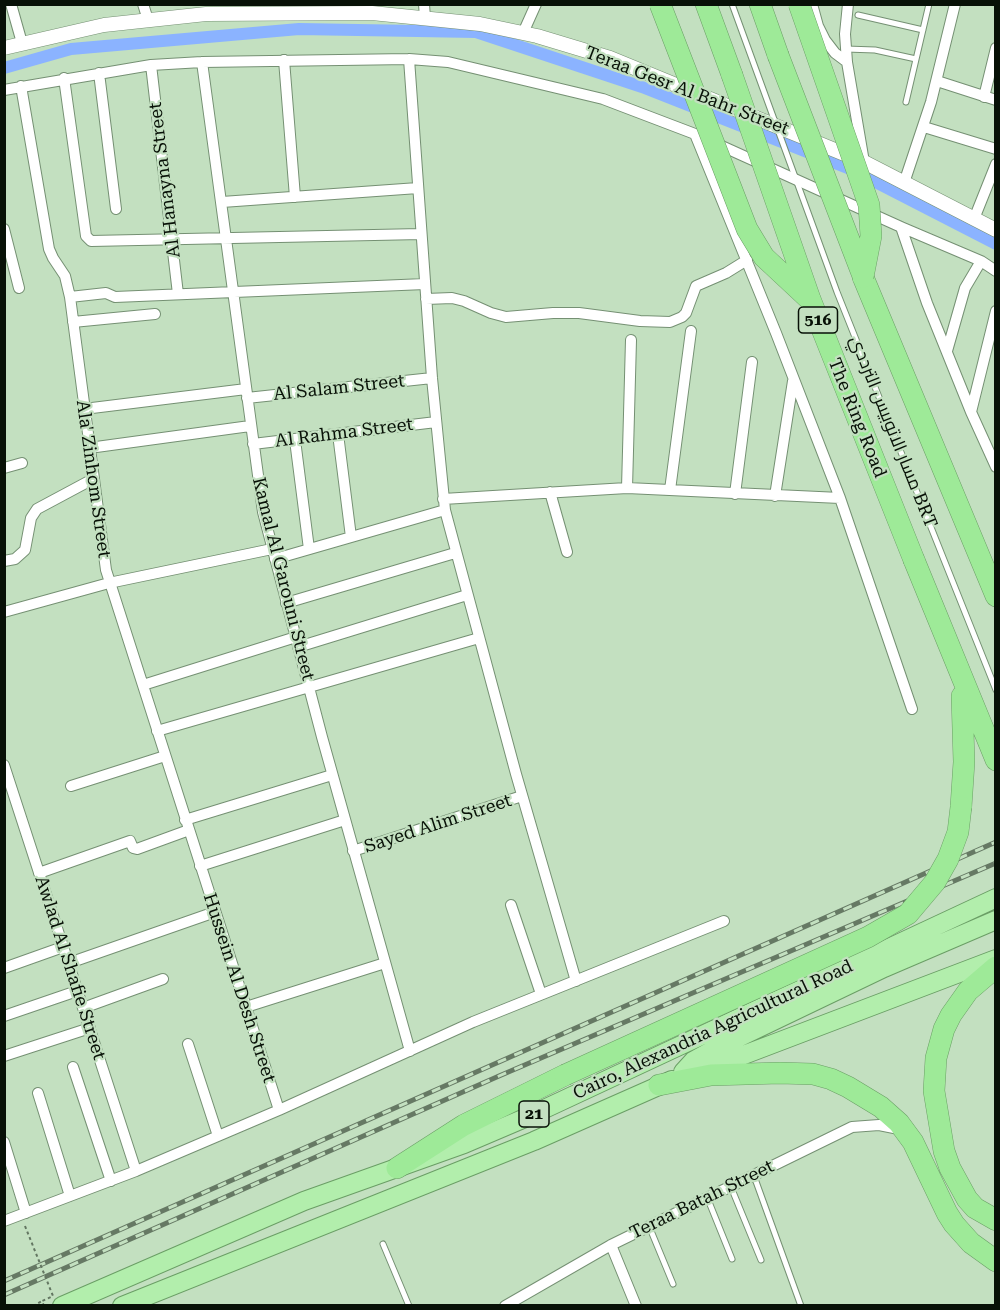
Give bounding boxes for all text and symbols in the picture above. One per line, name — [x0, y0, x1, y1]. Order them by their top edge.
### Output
street label: Teraa Gesr Al Bahr Street — [582, 42, 792, 140]
street label: Al Hanayna Street — [145, 101, 185, 259]
road number: 516 — [798, 307, 838, 333]
street label: مسار الاتوبيس الترددي BRT — [845, 333, 941, 531]
street label: The Ring Road — [823, 355, 891, 481]
street label: Al Salam Street — [272, 370, 406, 406]
street label: Ala' Zinhom Street — [71, 399, 115, 559]
street label: Al Rahma Street — [274, 414, 414, 452]
street label: Kamal Al Garouni Street — [247, 475, 319, 683]
street label: Sayed Alim Street — [362, 790, 514, 858]
street label: Awlad Al Shafie Street — [30, 873, 110, 1063]
street label: Hussein Al Desh Street — [198, 890, 280, 1086]
street label: Cairo, Alexandria Agricultural Road — [570, 955, 856, 1105]
road number: 21 — [519, 1101, 549, 1127]
street label: Teraa Batah Street — [626, 1156, 778, 1244]

